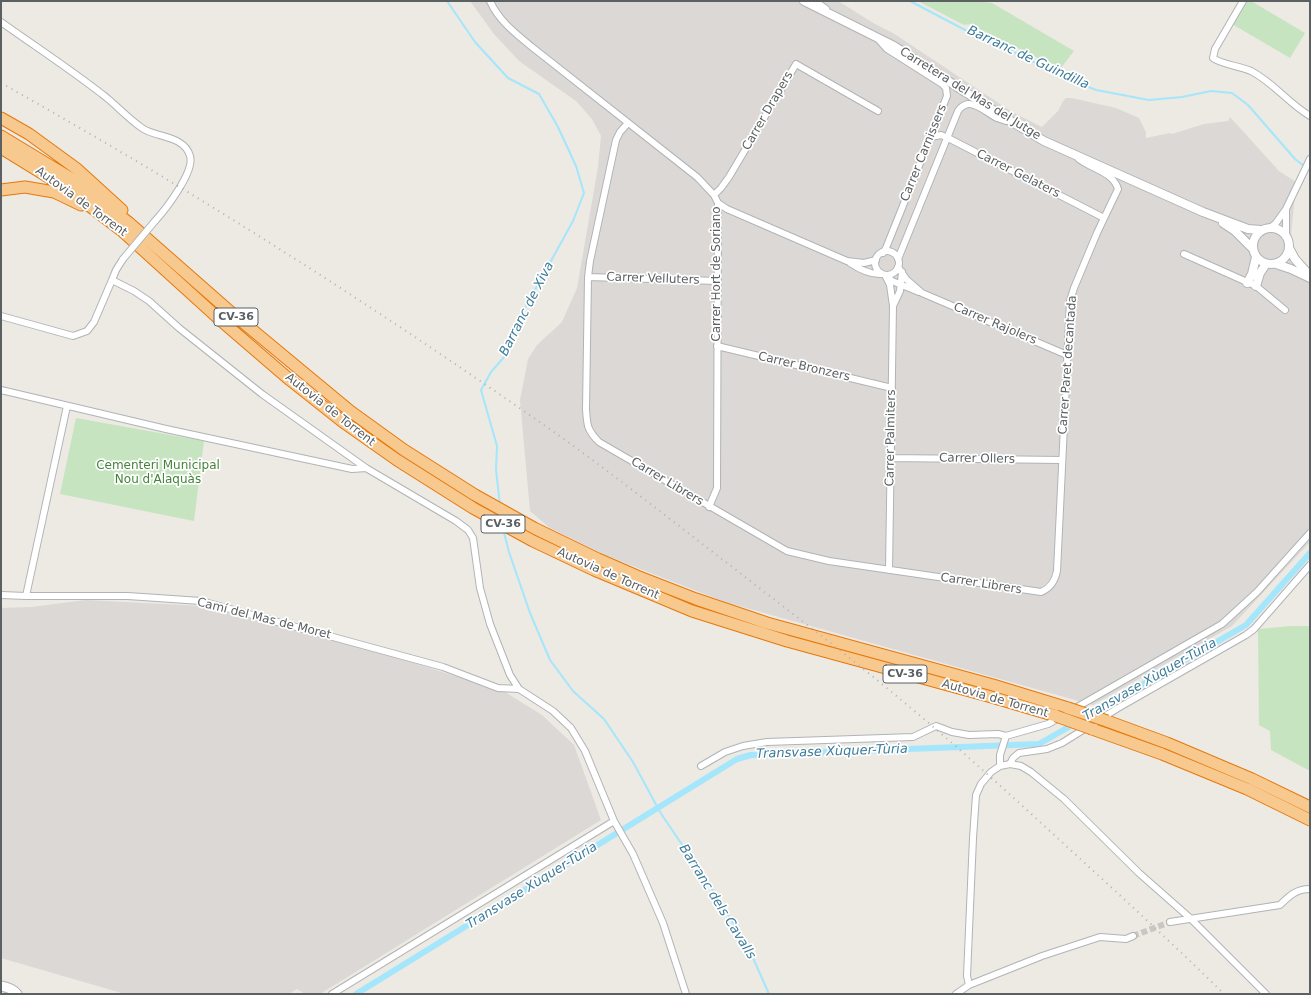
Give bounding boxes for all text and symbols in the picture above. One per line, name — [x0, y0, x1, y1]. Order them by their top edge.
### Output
water label: Barranc de Guindilla — [965, 23, 1091, 93]
street label: Carretera del Mas del Jutge — [897, 45, 1043, 143]
street label: Carrer Drapers — [740, 69, 796, 153]
street label: Carrer Carnissers — [898, 102, 950, 204]
street label: Carrer Gelaters — [974, 147, 1062, 201]
street label: Autovia de Torrent — [32, 164, 130, 240]
street label: Carrer Hort de Soriano — [710, 206, 724, 342]
water label: Barranc de Xiva — [497, 259, 557, 359]
street label: Carrer Velluters — [606, 270, 700, 288]
street label: Carrer Paret decantada — [1056, 295, 1080, 435]
street label: Carrer Rajolers — [951, 300, 1039, 348]
road number: CV-36 — [214, 308, 258, 326]
street label: Carrer Bronzers — [757, 349, 851, 385]
street label: Autovia de Torrent — [282, 370, 378, 450]
street label: Carrer Palmiters — [883, 389, 899, 487]
street label: Carrer Ollers — [939, 451, 1015, 467]
street label: Carrer Librers — [628, 455, 706, 509]
park label: Cementeri Municipal Nou d'Alaquàs — [96, 459, 220, 487]
road number: CV-36 — [481, 515, 525, 533]
street label: Autovia de Torrent — [555, 545, 661, 603]
street label: Carrer Librers — [939, 570, 1023, 598]
street label: Camí del Mas de Moret — [195, 595, 333, 643]
water label: Transvase Xùquer-Tùria — [1080, 635, 1220, 725]
road number: CV-36 — [883, 665, 927, 683]
street label: Autovia de Torrent — [940, 677, 1050, 721]
water label: Transvase Xùquer-Tùria — [756, 742, 908, 762]
water label: Transvase Xùquer-Tùria — [464, 839, 600, 933]
water label: Barranc dels Cavalls — [675, 842, 759, 962]

